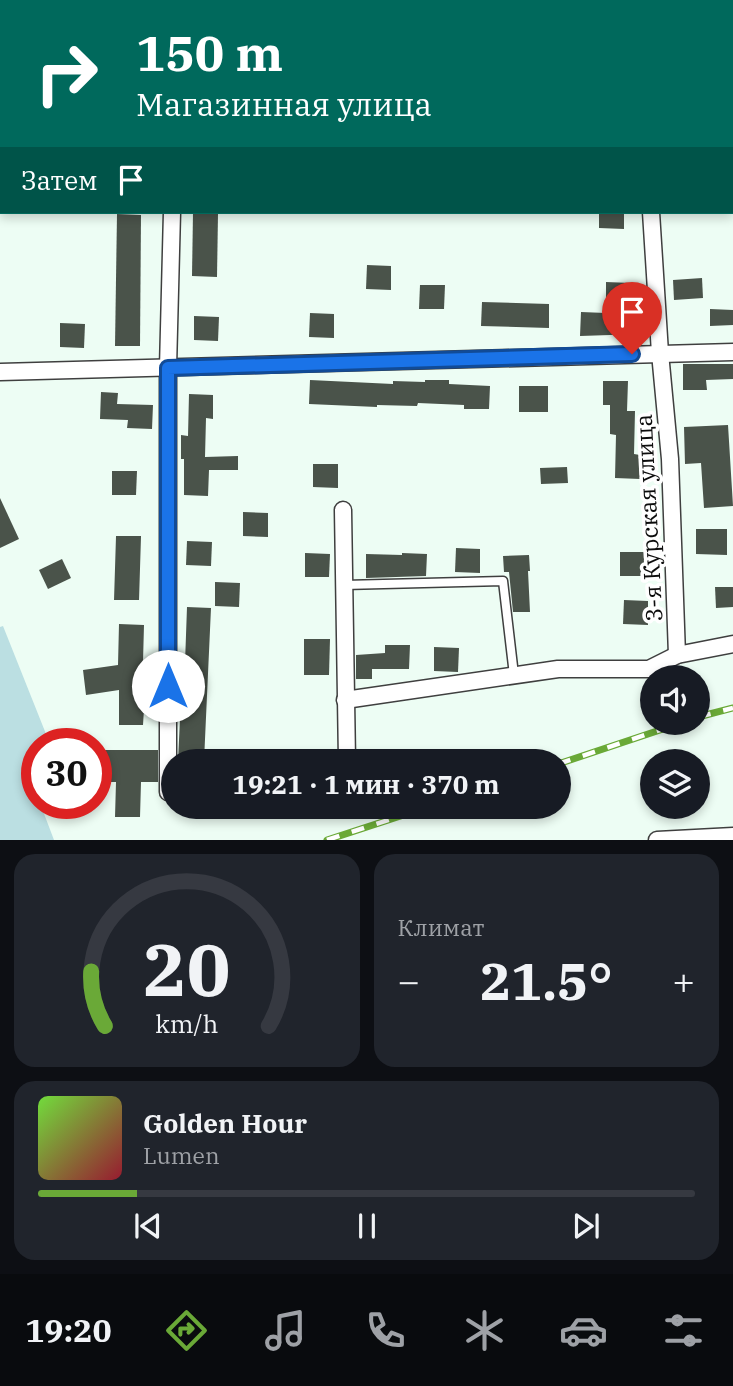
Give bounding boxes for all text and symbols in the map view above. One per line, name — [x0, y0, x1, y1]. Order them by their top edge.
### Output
text: 150 m — [136, 21, 283, 84]
icon: right — [21, 28, 112, 119]
text: Магазинная улица — [136, 83, 432, 125]
icon: arrive — [112, 161, 150, 199]
text: Затем — [21, 163, 98, 197]
pin — [602, 282, 662, 354]
icon: arrive — [613, 293, 651, 331]
street label: 3-я Курская улица — [628, 413, 668, 623]
position arrow — [131, 649, 205, 723]
map controls — [640, 665, 710, 819]
button: sound — [640, 665, 710, 735]
speed limit sign: 30 — [21, 728, 112, 819]
button: layers — [640, 749, 710, 819]
text: 19:21 · 1 мин · 370 m — [232, 767, 500, 801]
text: Климат — [398, 912, 484, 942]
text: 20 — [143, 922, 230, 1017]
text: 21.5° — [480, 947, 613, 1014]
text: − — [398, 956, 420, 1005]
text: + — [672, 956, 695, 1005]
text: km/h — [155, 1007, 218, 1040]
text: Golden Hour — [143, 1106, 307, 1140]
text: Lumen — [143, 1140, 220, 1170]
icon: previous — [129, 1207, 167, 1245]
icon: pause — [348, 1207, 386, 1245]
icon: next — [567, 1207, 605, 1245]
icon: directions — [162, 1306, 211, 1355]
icon: music — [261, 1306, 310, 1355]
icon: phone — [361, 1306, 410, 1355]
icon: climate — [460, 1306, 509, 1355]
icon: car — [559, 1306, 608, 1355]
icon: filters — [659, 1306, 708, 1355]
text: 19:20 — [25, 1309, 112, 1351]

